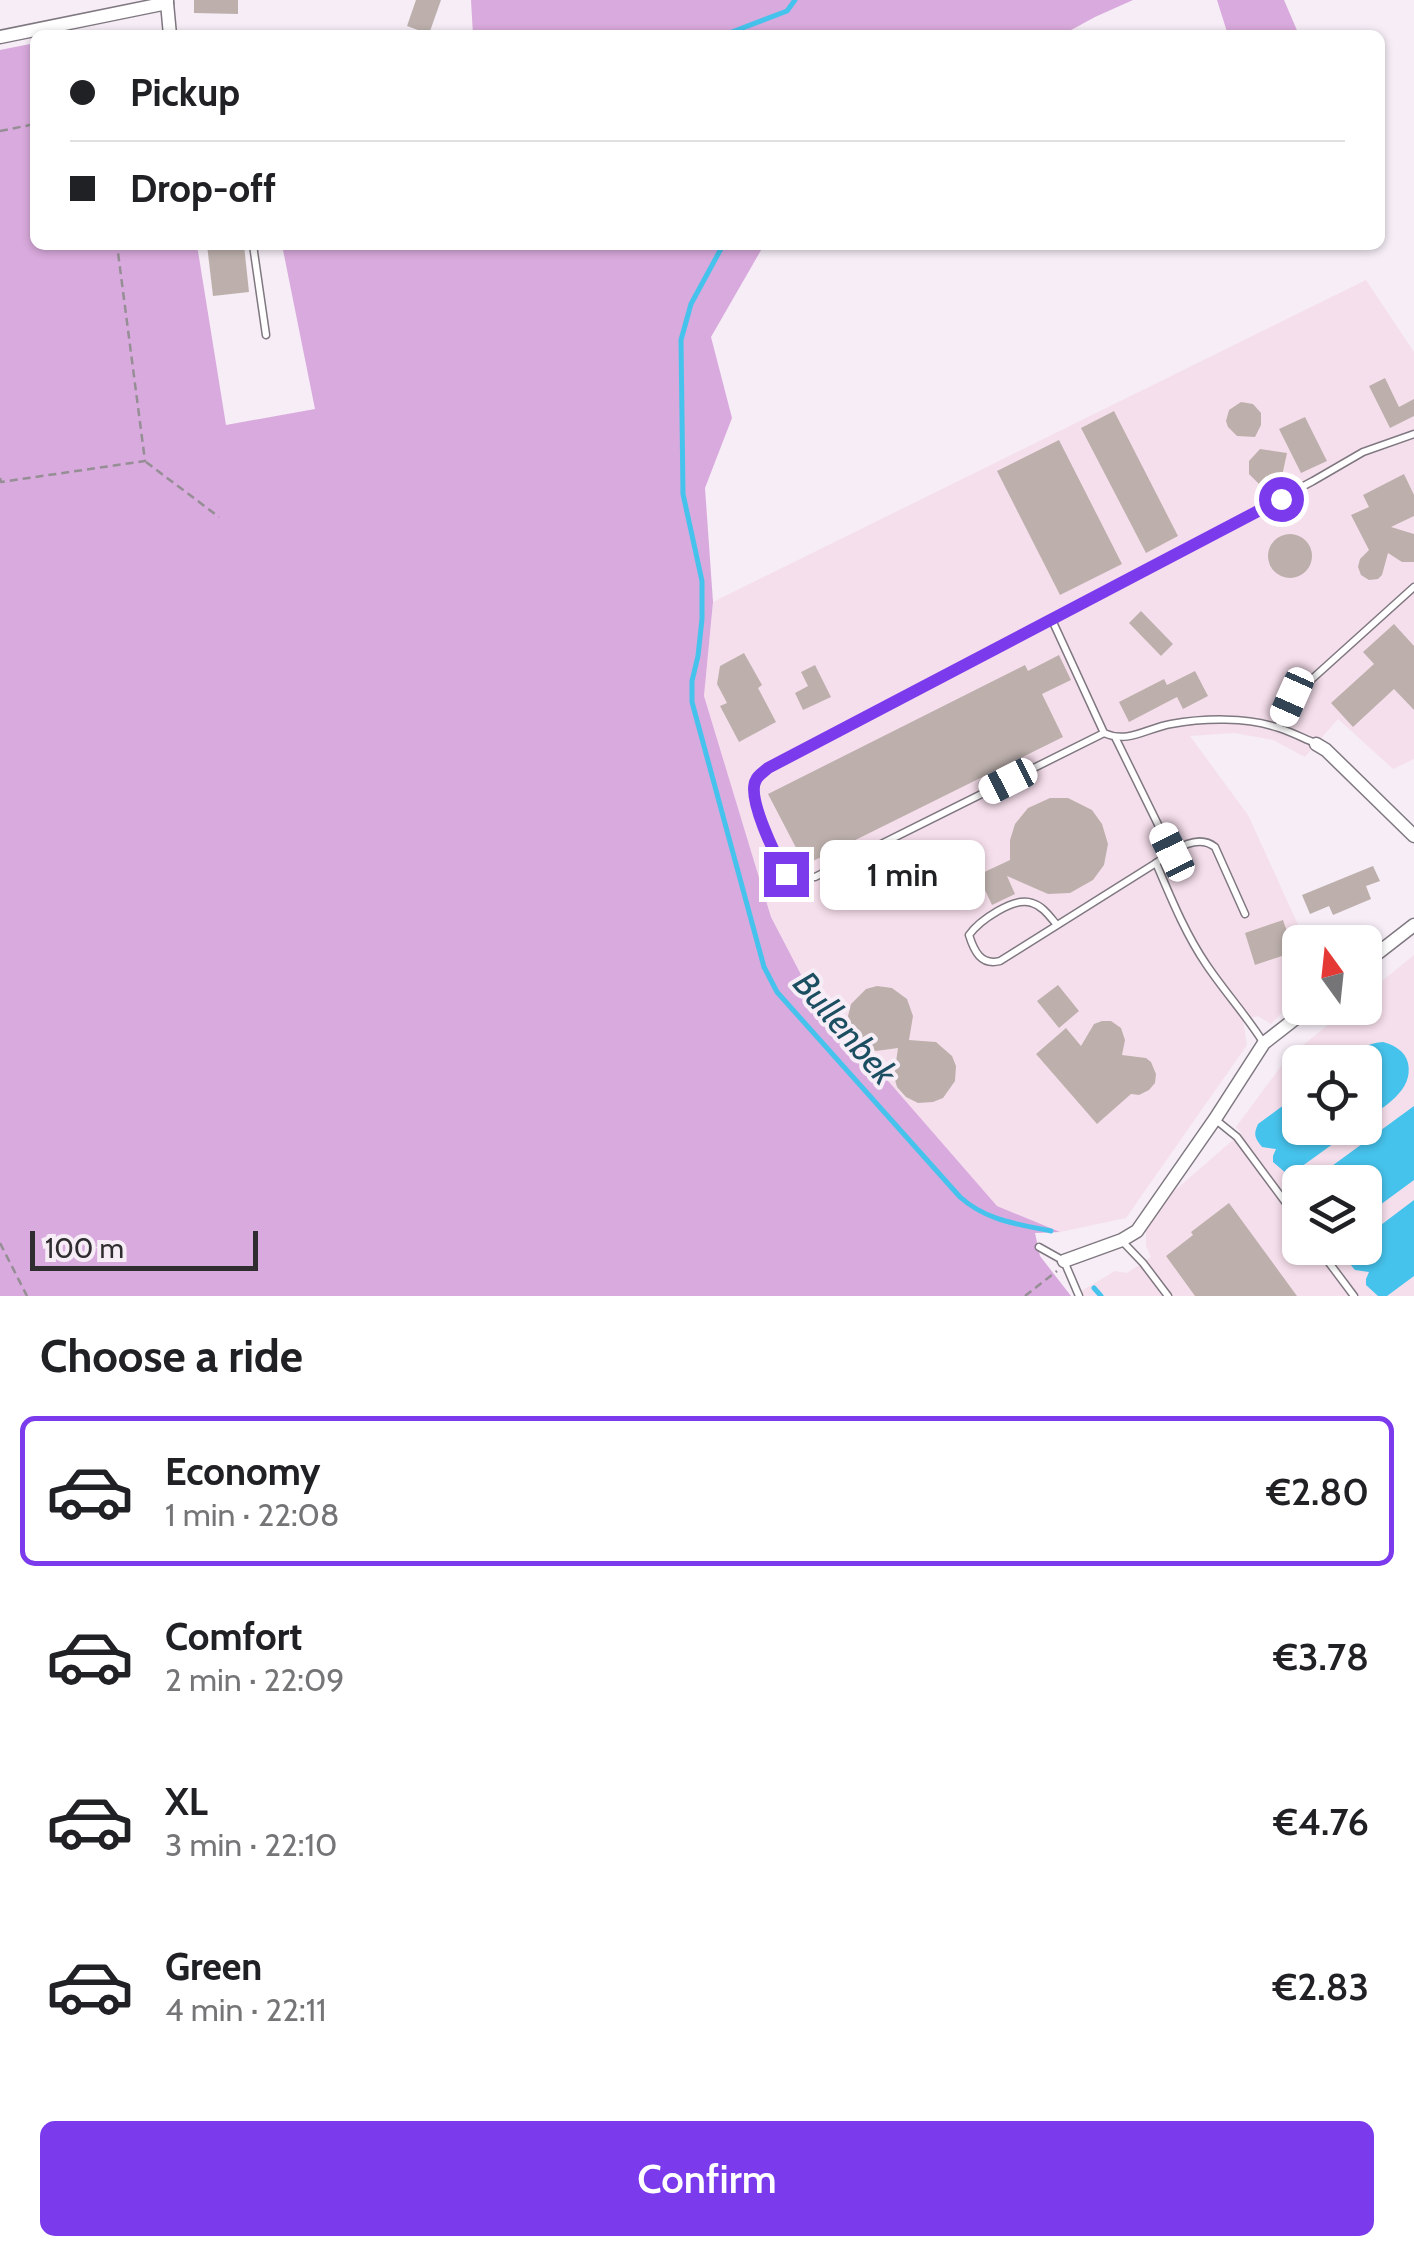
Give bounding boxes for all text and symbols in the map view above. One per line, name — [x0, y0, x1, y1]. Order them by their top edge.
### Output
text: Pickup — [130, 69, 240, 116]
text: Drop-off — [130, 165, 276, 212]
route start — [1259, 477, 1304, 522]
car — [1266, 663, 1318, 731]
car — [974, 754, 1042, 808]
car — [1145, 818, 1199, 886]
callout: 1 min — [821, 839, 986, 909]
route end — [764, 852, 809, 897]
text: 1 min — [867, 855, 938, 894]
north arrow — [1282, 925, 1382, 1025]
map controls — [1282, 925, 1382, 1265]
water label: Bullenbek — [784, 962, 907, 1094]
button: locate — [1282, 1045, 1382, 1145]
button: layers — [1282, 1165, 1382, 1265]
scale bar — [30, 1226, 258, 1270]
text: 100 m — [45, 1231, 124, 1265]
text: Choose a ride — [40, 1329, 303, 1383]
icon: car — [45, 1446, 135, 1536]
text: Economy — [165, 1448, 320, 1495]
text: €2.80 — [1267, 1468, 1369, 1515]
text: 1 min · 22:08 — [165, 1495, 339, 1534]
icon: car — [45, 1611, 135, 1701]
text: Comfort — [165, 1613, 302, 1660]
text: €3.78 — [1273, 1633, 1369, 1680]
text: 2 min · 22:09 — [165, 1660, 344, 1699]
icon: car — [45, 1776, 135, 1866]
text: XL — [165, 1778, 208, 1825]
text: €4.76 — [1274, 1798, 1369, 1845]
text: 3 min · 22:10 — [165, 1825, 337, 1864]
icon: car — [45, 1941, 135, 2031]
text: Green — [165, 1943, 262, 1990]
text: €2.83 — [1273, 1963, 1369, 2010]
text: 4 min · 22:11 — [165, 1990, 327, 2029]
button: Confirm — [40, 2121, 1374, 2236]

